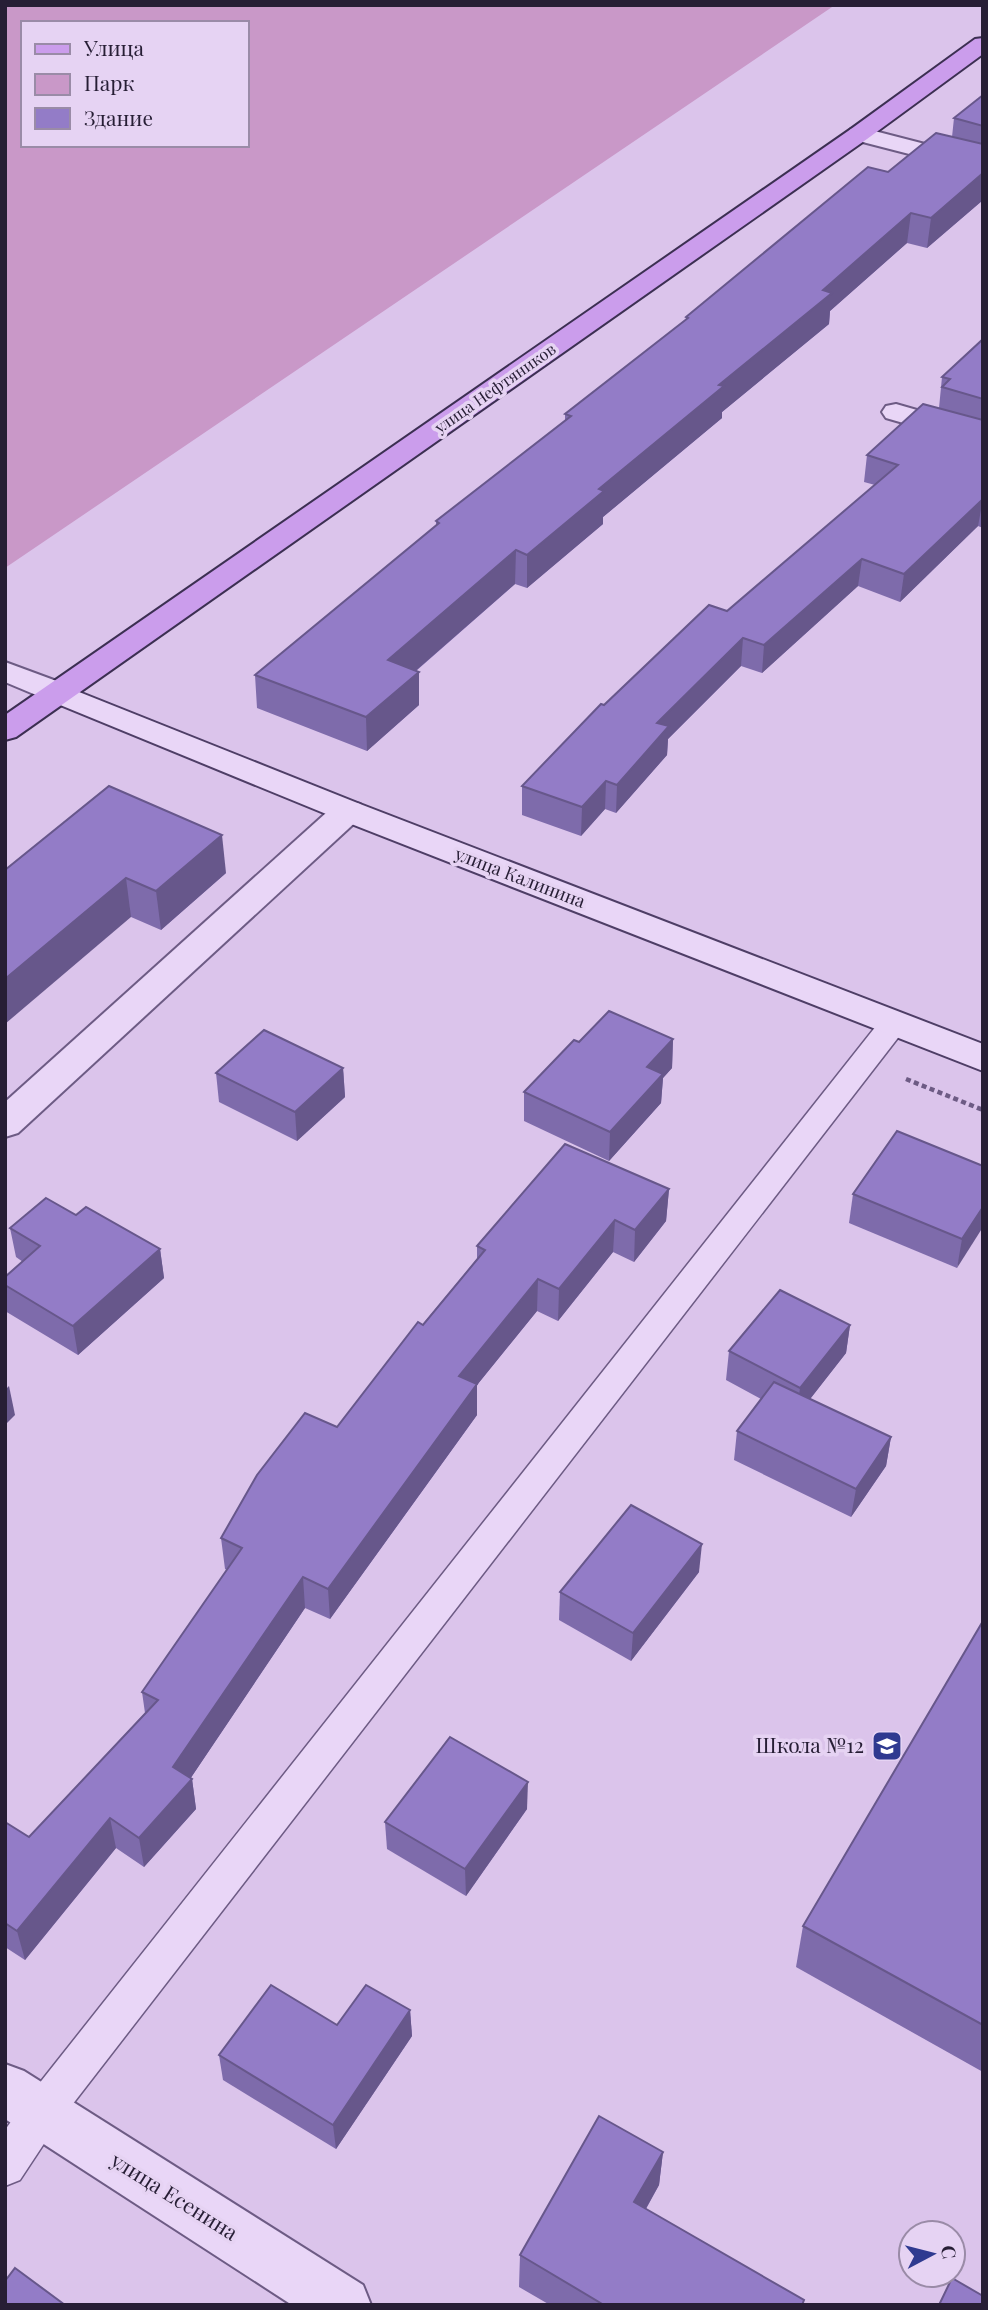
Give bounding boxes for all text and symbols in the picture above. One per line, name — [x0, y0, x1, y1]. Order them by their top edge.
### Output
legend — [21, 21, 248, 147]
text: Улица — [83, 33, 145, 61]
text: Парк — [84, 68, 134, 96]
text: Здание — [84, 103, 153, 131]
street label: улица Нефтяников — [429, 338, 560, 438]
street label: улица Калинина — [451, 841, 589, 913]
school or university icon: Школа №12 — [870, 1729, 904, 1763]
place label: Школа №12 — [755, 1730, 864, 1758]
street label: улица Есенина — [105, 2145, 244, 2246]
north arrow — [897, 2219, 967, 2289]
text: С — [936, 2244, 964, 2260]

